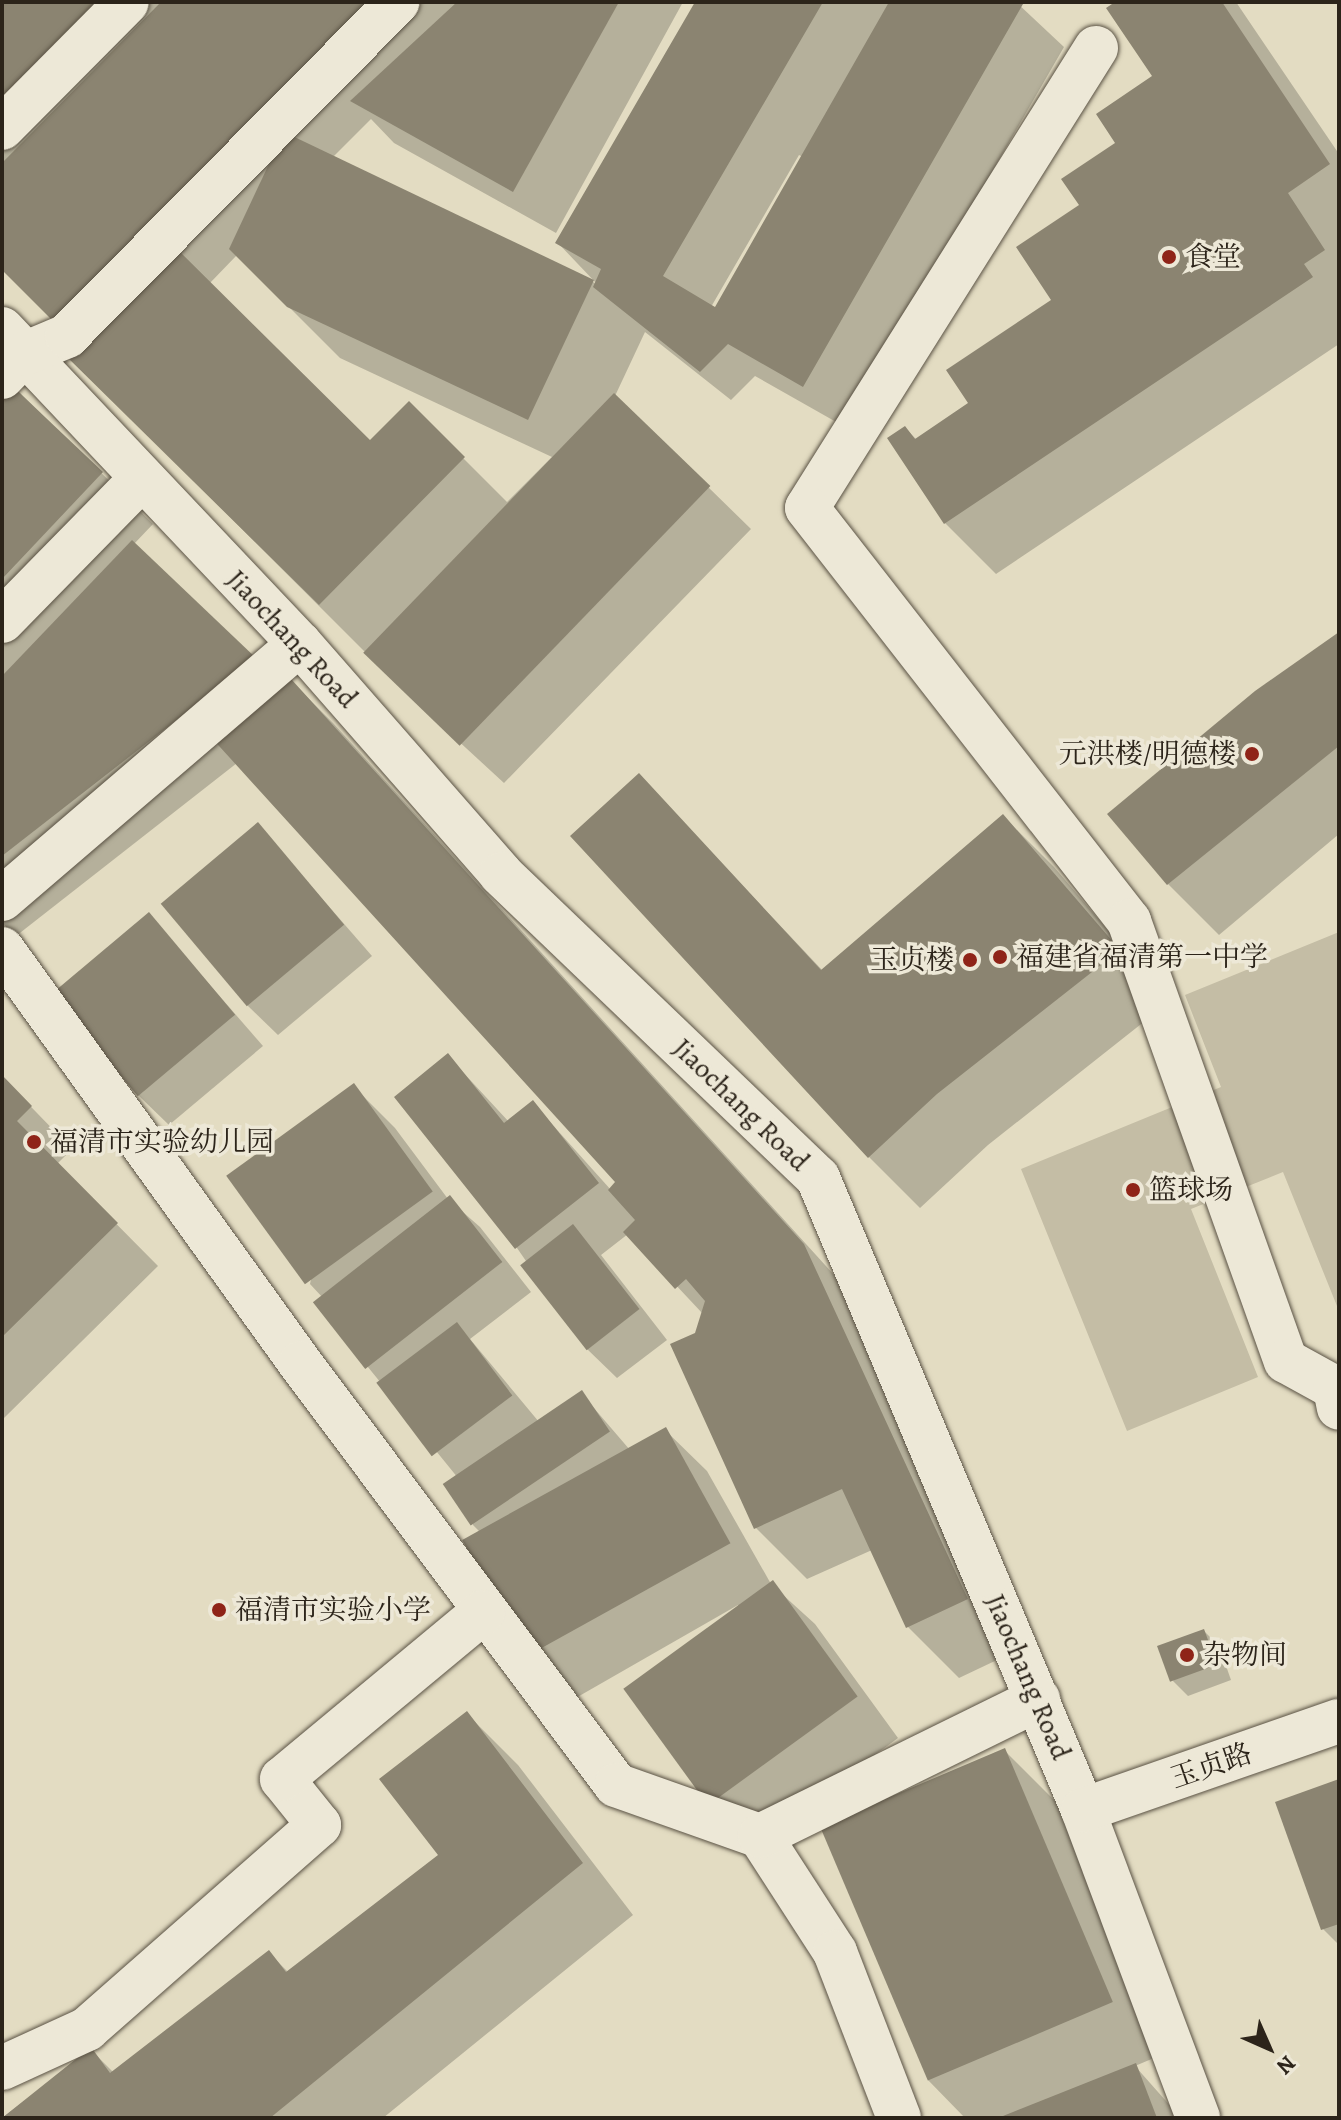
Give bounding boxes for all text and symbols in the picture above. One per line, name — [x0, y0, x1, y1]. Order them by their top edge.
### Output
place label: 食堂 — [1185, 240, 1241, 274]
marker: 食堂 — [1160, 248, 1178, 266]
street label: Jiaochang Road — [220, 563, 364, 715]
place label: 元洪楼/明德楼 — [1059, 737, 1236, 771]
marker: 元洪楼/明德楼 — [1243, 745, 1261, 763]
place label: 福建省福清第一中学 — [1016, 940, 1268, 974]
place label: 玉贞楼 — [870, 943, 954, 977]
marker: 福建省福清第一中学 — [991, 948, 1009, 966]
marker: 玉贞楼 — [961, 951, 979, 969]
street label: Jiaochang Road — [666, 1032, 816, 1178]
place label: 福清市实验幼儿园 — [50, 1125, 274, 1159]
marker: 福清市实验幼儿园 — [25, 1133, 43, 1151]
place label: 篮球场 — [1149, 1173, 1233, 1207]
marker: 篮球场 — [1124, 1181, 1142, 1199]
street label: Jiaochang Road — [978, 1589, 1078, 1765]
place label: 福清市实验小学 — [235, 1593, 431, 1627]
marker: 福清市实验小学 — [210, 1601, 228, 1619]
place label: 杂物间 — [1203, 1638, 1287, 1672]
marker: 杂物间 — [1178, 1646, 1196, 1664]
street label: 玉贞路 — [1166, 1736, 1256, 1796]
north arrow — [1229, 2008, 1309, 2088]
text: N — [1270, 2049, 1302, 2081]

